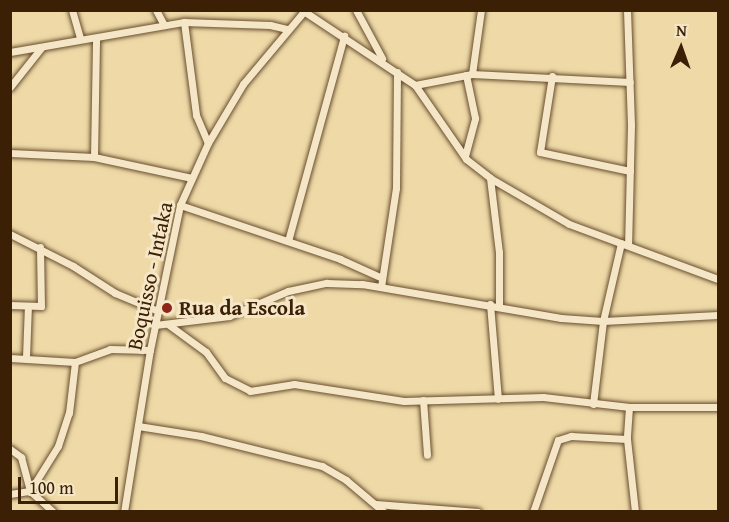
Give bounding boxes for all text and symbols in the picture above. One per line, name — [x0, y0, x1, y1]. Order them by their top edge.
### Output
north arrow — [651, 18, 711, 78]
text: N — [676, 18, 687, 42]
street label: Boquisso - Intaka — [122, 200, 178, 352]
place label: Rua da Escola — [179, 295, 305, 321]
marker: Rua da Escola — [160, 301, 174, 315]
scale bar — [21, 465, 122, 503]
text: 100 m — [29, 474, 74, 501]

